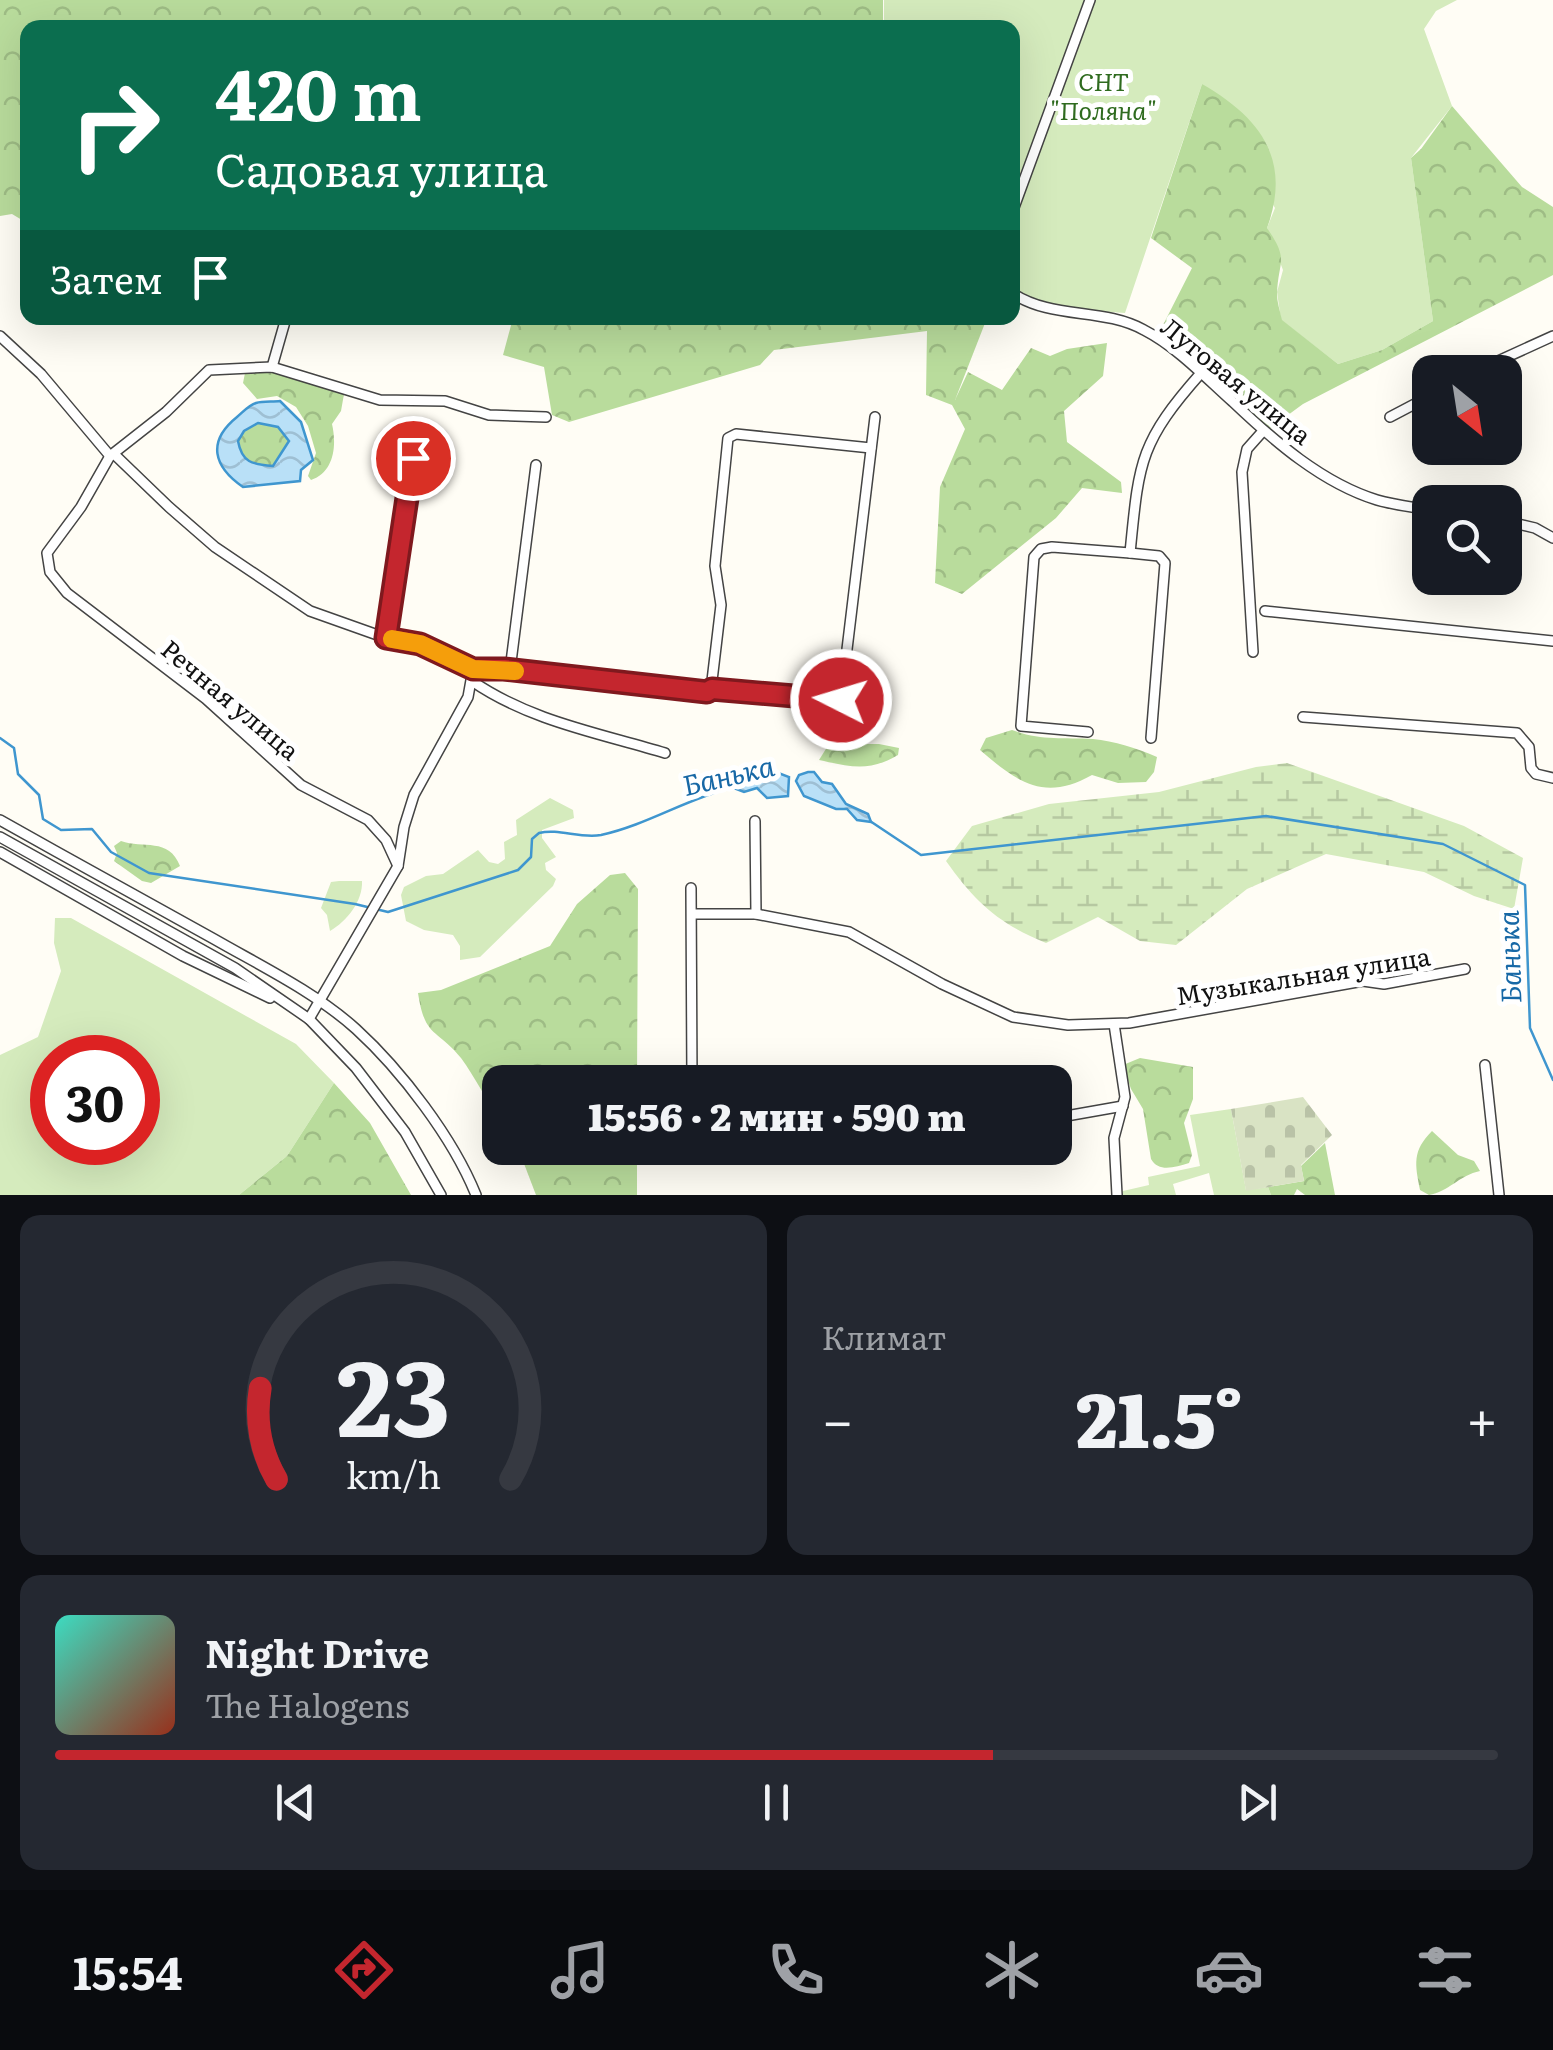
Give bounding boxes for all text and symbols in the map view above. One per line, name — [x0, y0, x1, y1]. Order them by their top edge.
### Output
text: 420 m — [215, 39, 422, 143]
icon: right — [50, 60, 180, 190]
park label: СНТ "Поляна" — [1049, 62, 1157, 128]
text: Садовая улица — [215, 134, 548, 201]
text: Затем — [50, 249, 163, 306]
icon: arrive — [183, 250, 238, 305]
street label: Луговая улица — [1154, 308, 1321, 453]
north arrow — [1412, 355, 1522, 465]
map controls — [1412, 355, 1522, 595]
pin — [371, 416, 456, 501]
icon: arrive — [386, 431, 441, 486]
button: search — [1412, 485, 1522, 595]
street label: Речная улица — [154, 630, 309, 768]
position arrow — [789, 648, 893, 752]
water label: Банька — [678, 743, 778, 805]
water label: Банька — [1485, 910, 1531, 1004]
street label: Музыкальная улица — [1173, 937, 1433, 1013]
speed limit sign: 30 — [30, 1035, 160, 1165]
text: 15:56 · 2 мин · 590 m — [588, 1086, 966, 1143]
text: Климат — [822, 1312, 946, 1360]
text: 23 — [336, 1315, 450, 1469]
text: 21.5° — [1076, 1360, 1243, 1471]
text: − — [822, 1376, 854, 1458]
text: + — [1466, 1376, 1498, 1458]
text: km/h — [346, 1447, 441, 1500]
text: Night Drive — [205, 1623, 429, 1680]
text: The Halogens — [205, 1680, 409, 1728]
icon: previous — [268, 1775, 323, 1830]
icon: pause — [749, 1775, 804, 1830]
icon: next — [1230, 1775, 1285, 1830]
icon: directions — [329, 1935, 399, 2005]
icon: music — [545, 1935, 615, 2005]
icon: phone — [761, 1935, 831, 2005]
icon: climate — [977, 1935, 1047, 2005]
icon: car — [1194, 1935, 1264, 2005]
icon: filters — [1410, 1935, 1480, 2005]
text: 15:54 — [73, 1937, 183, 2004]

